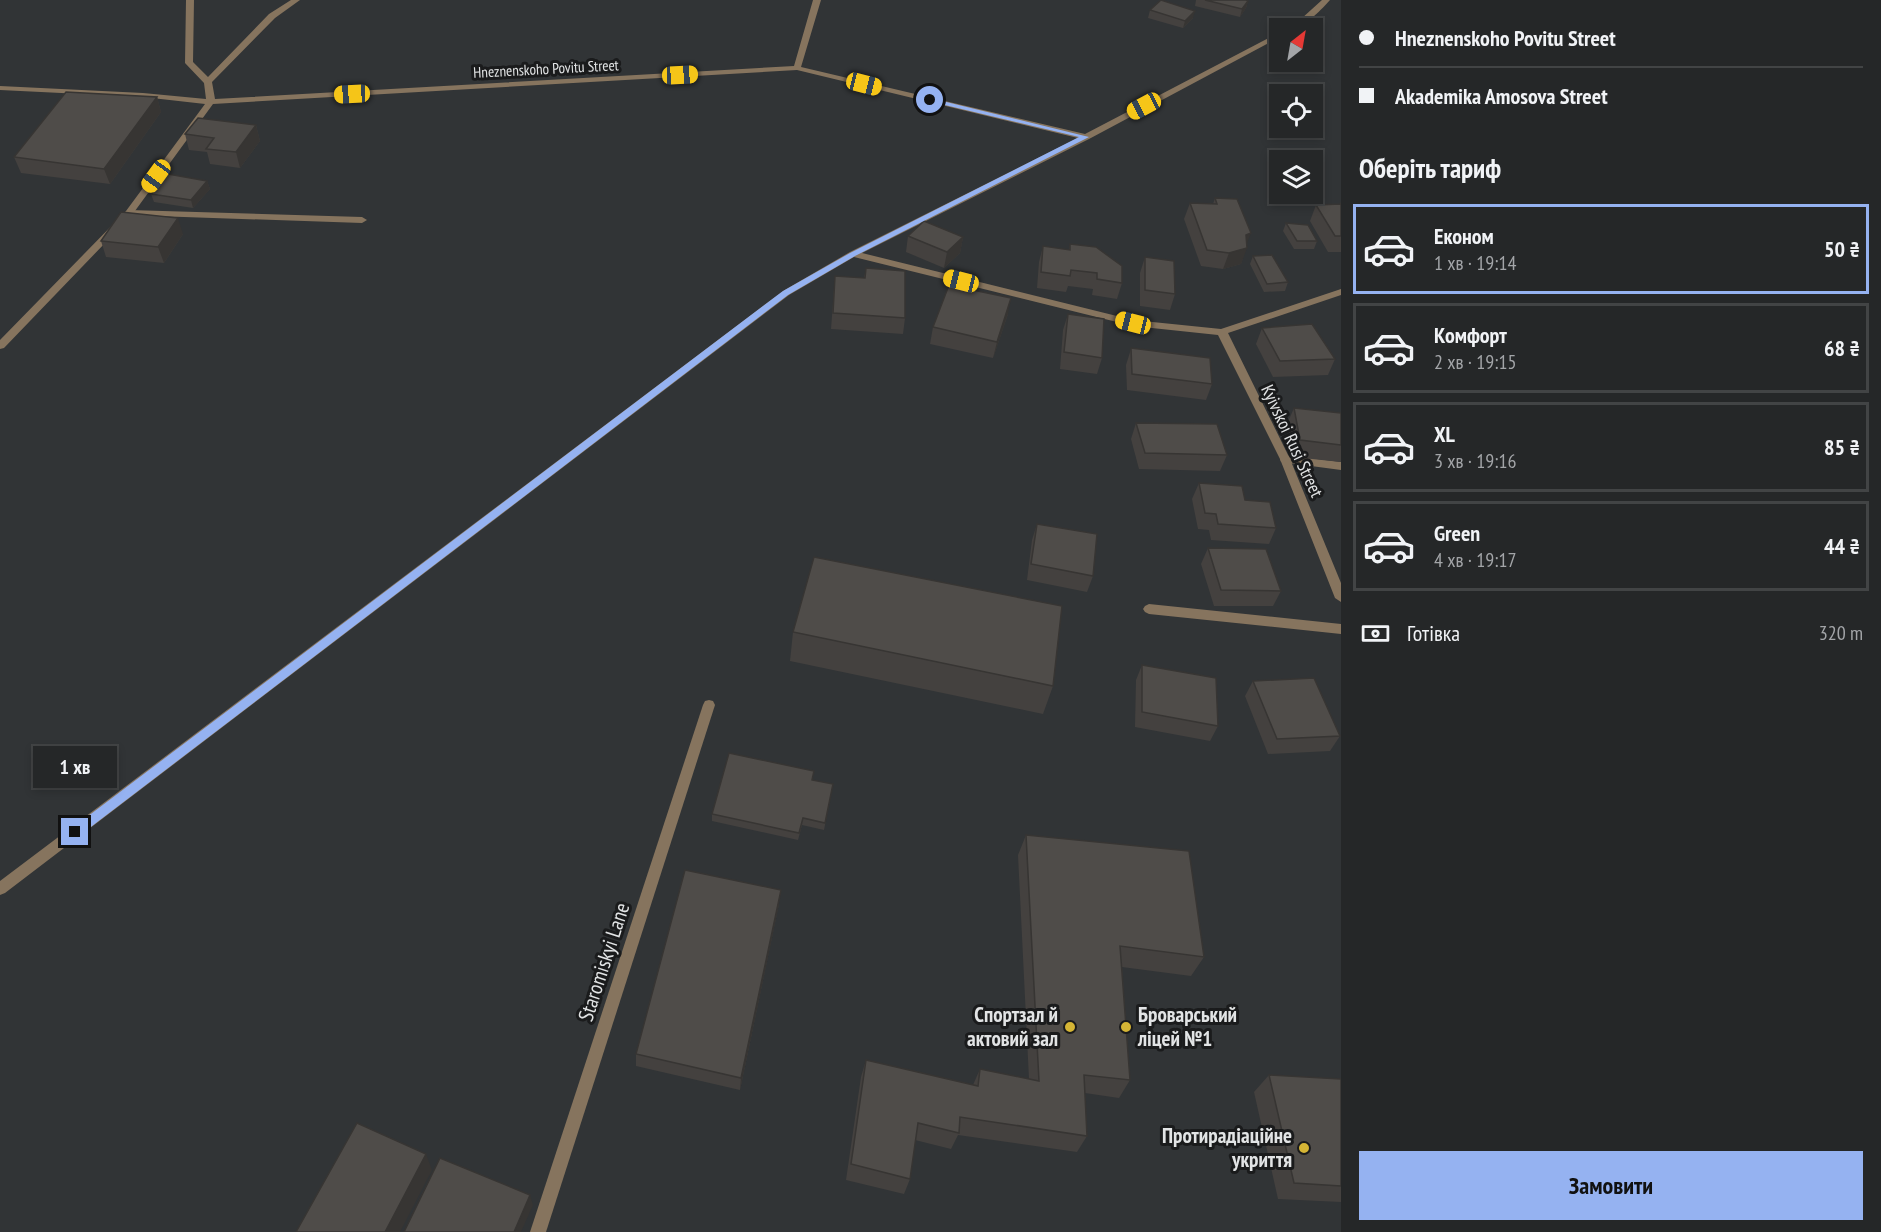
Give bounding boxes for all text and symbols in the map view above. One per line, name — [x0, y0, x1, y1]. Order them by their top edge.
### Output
north arrow — [1269, 18, 1323, 72]
map controls — [1269, 18, 1323, 204]
text: Hneznenskoho Povitu Street — [1395, 24, 1616, 52]
street label: Hneznenskoho Povitu Street — [473, 55, 619, 82]
car — [662, 65, 698, 85]
car — [844, 71, 884, 97]
text: Akademika Amosova Street — [1395, 82, 1608, 110]
car — [334, 84, 370, 104]
button: locate — [1269, 84, 1323, 138]
route start — [916, 86, 943, 113]
car — [1124, 90, 1164, 122]
button: layers — [1269, 150, 1323, 204]
text: Оберіть тариф — [1359, 151, 1501, 185]
car — [138, 156, 174, 196]
icon: car — [1362, 222, 1416, 276]
text: Економ — [1434, 222, 1494, 250]
text: 50 ₴ — [1824, 235, 1860, 263]
text: 1 хв · 19:14 — [1434, 250, 1516, 276]
car — [941, 268, 981, 294]
car — [1113, 310, 1153, 336]
icon: car — [1362, 321, 1416, 375]
text: Комфорт — [1434, 321, 1507, 349]
text: 68 ₴ — [1824, 334, 1860, 362]
text: 2 хв · 19:15 — [1434, 349, 1516, 375]
street label: Kyivskoi Rusi Street — [1256, 381, 1329, 501]
icon: car — [1362, 420, 1416, 474]
text: XL — [1434, 420, 1455, 448]
text: 85 ₴ — [1824, 433, 1860, 461]
text: 3 хв · 19:16 — [1434, 448, 1516, 474]
icon: car — [1362, 519, 1416, 573]
text: Green — [1434, 519, 1480, 547]
text: 44 ₴ — [1824, 532, 1860, 560]
text: 4 хв · 19:17 — [1434, 547, 1516, 573]
icon: cash — [1359, 617, 1392, 650]
text: Готівка — [1407, 619, 1460, 647]
text: 320 m — [1819, 620, 1863, 646]
callout: 1 хв — [33, 745, 117, 787]
text: 1 хв — [60, 754, 90, 780]
route end — [61, 818, 88, 845]
street label: Staromiskyi Lane — [572, 899, 635, 1025]
place label: Спортзал й актовий зал — [967, 1001, 1058, 1052]
place label: Броварський ліцей №1 — [1137, 1001, 1237, 1052]
marker: Спортзал й актовий зал — [1063, 1020, 1077, 1034]
marker: Броварський ліцей №1 — [1119, 1020, 1133, 1034]
place label: Протирадіаційне укриття — [1162, 1122, 1292, 1173]
marker: Протирадіаційне укриття — [1297, 1141, 1311, 1155]
button: Замовити — [1359, 1151, 1863, 1220]

